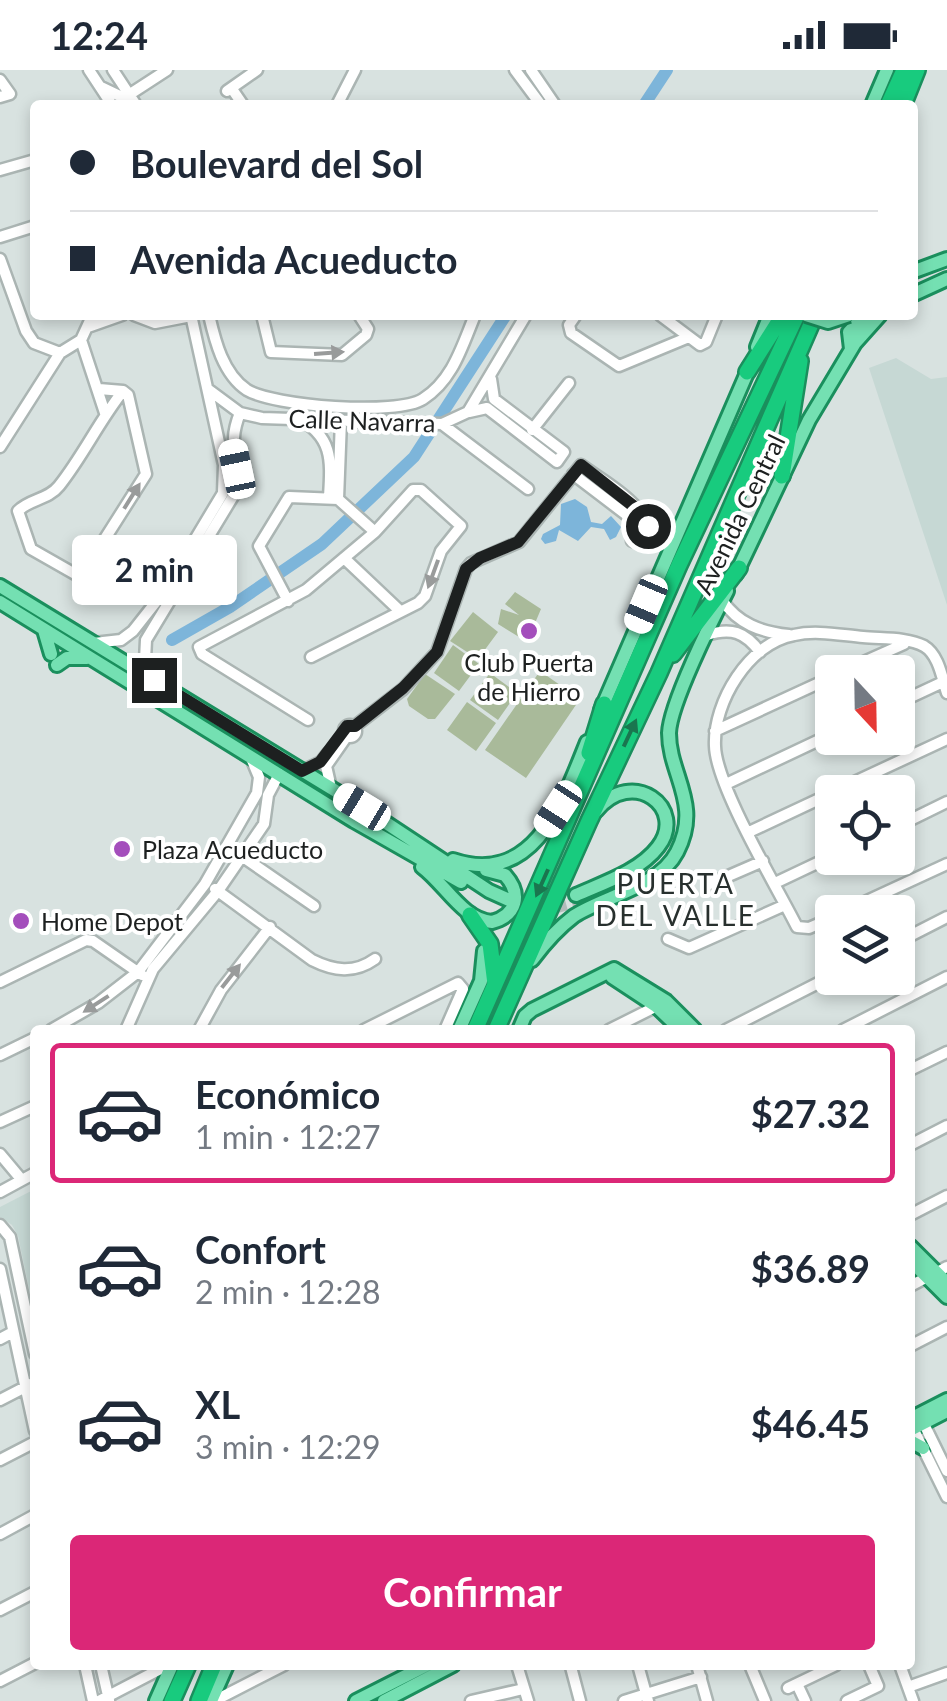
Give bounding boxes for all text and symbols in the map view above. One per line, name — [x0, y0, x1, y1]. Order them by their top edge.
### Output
text: 12:24 — [50, 12, 148, 58]
text: Boulevard del Sol — [130, 140, 423, 186]
text: Avenida Acueducto — [130, 236, 458, 282]
one-way arrow — [314, 345, 345, 361]
street label: Calle Navarra — [288, 402, 436, 438]
street label: Avenida Central — [687, 429, 791, 599]
car — [216, 437, 258, 501]
one-way arrow — [123, 482, 140, 510]
route start — [626, 504, 671, 549]
callout: 2 min — [72, 535, 236, 605]
text: 2 min — [115, 550, 194, 589]
one-way arrow — [425, 560, 440, 590]
car — [620, 571, 672, 637]
marker: Club Puerta de Hierro — [518, 620, 540, 642]
place label: Club Puerta de Hierro — [464, 647, 594, 706]
north arrow — [815, 655, 915, 755]
map controls — [815, 655, 915, 995]
route end — [132, 658, 177, 703]
one-way arrow — [622, 718, 639, 747]
button: locate — [815, 775, 915, 875]
car — [529, 776, 587, 842]
car — [329, 779, 395, 835]
place label: Plaza Acueducto — [142, 834, 323, 864]
marker: Plaza Acueducto — [111, 838, 133, 860]
district label: PUERTA DEL VALLE — [596, 866, 757, 932]
one-way arrow — [533, 869, 550, 898]
button: layers — [815, 895, 915, 995]
place label: Home Depot — [41, 906, 183, 936]
marker: Home Depot — [10, 910, 32, 932]
one-way arrow — [221, 963, 241, 989]
one-way arrow — [83, 994, 110, 1012]
icon: car — [75, 1068, 165, 1158]
text: Económico — [195, 1071, 380, 1117]
text: $27.32 — [751, 1090, 870, 1136]
text: 1 min · 12:27 — [195, 1117, 381, 1156]
icon: car — [75, 1223, 165, 1313]
text: Confort — [195, 1226, 326, 1272]
text: $36.89 — [751, 1245, 870, 1291]
text: 2 min · 12:28 — [195, 1272, 381, 1311]
icon: car — [75, 1378, 165, 1468]
text: XL — [195, 1381, 240, 1427]
text: $46.45 — [751, 1400, 870, 1446]
text: 3 min · 12:29 — [195, 1427, 381, 1466]
button: Confirmar — [70, 1535, 875, 1650]

